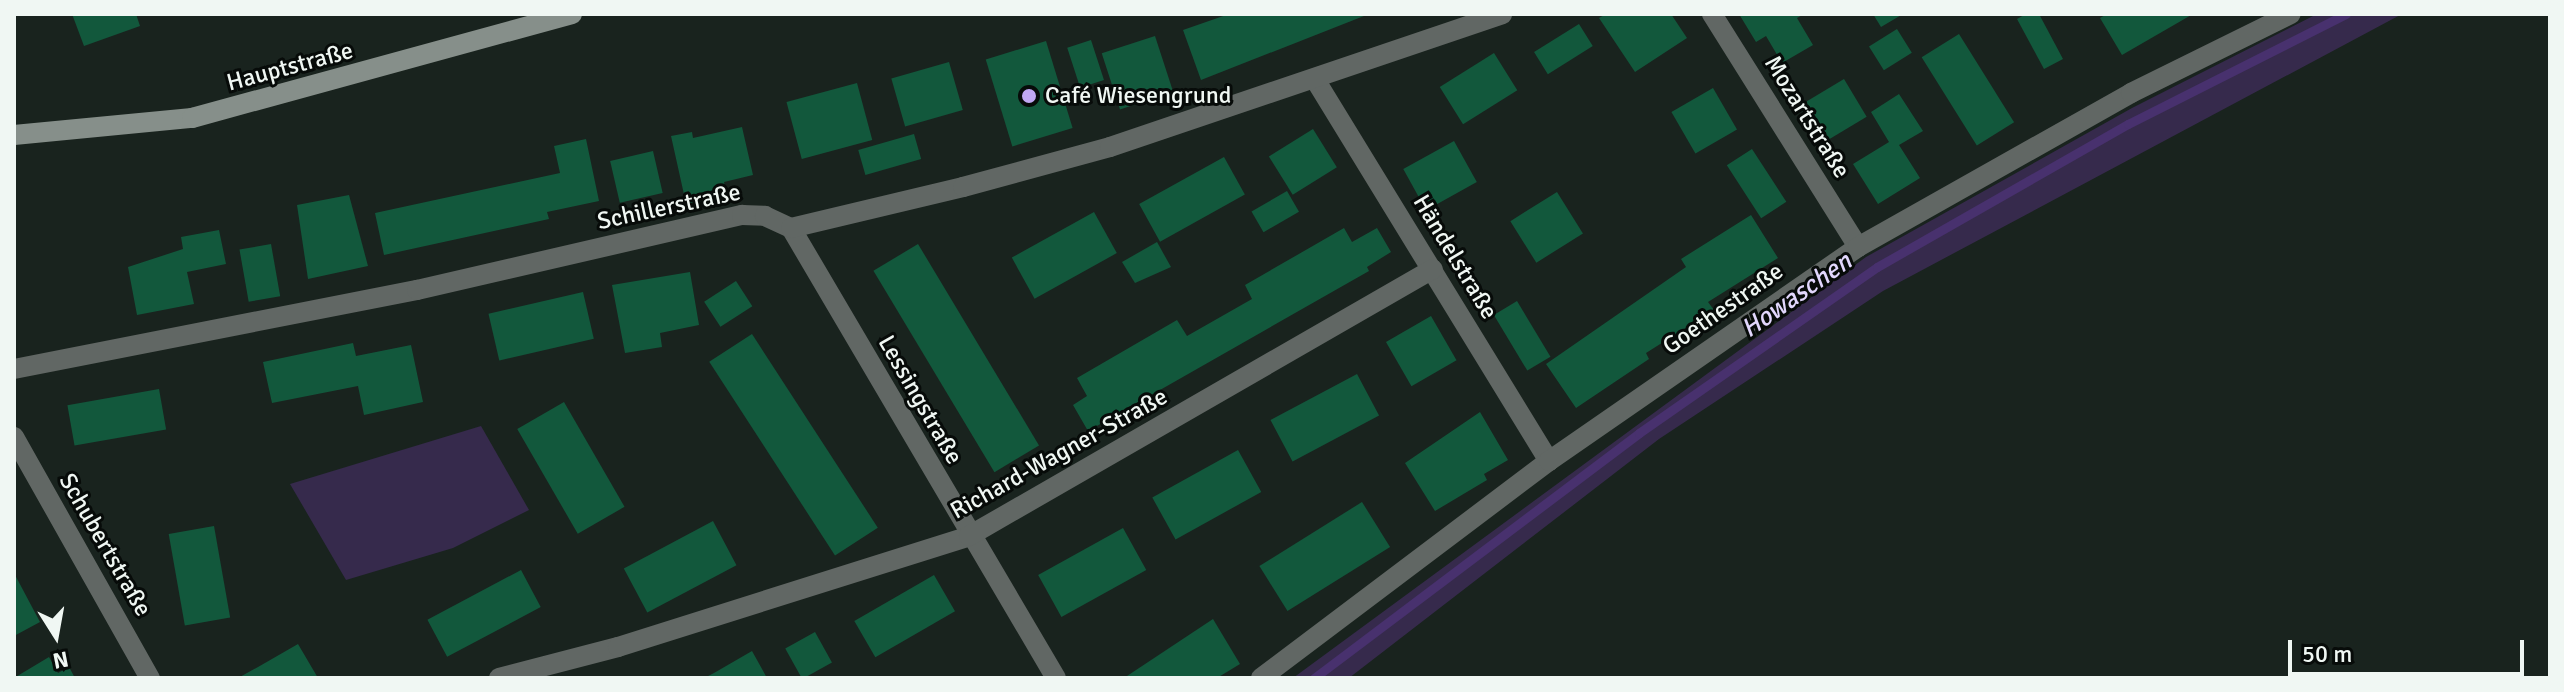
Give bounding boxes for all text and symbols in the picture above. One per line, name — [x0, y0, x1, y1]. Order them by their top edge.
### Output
street label: Hauptstraße — [224, 36, 356, 98]
street label: Mozartstraße — [1758, 50, 1856, 184]
place label: Café Wiesengrund — [1045, 82, 1232, 110]
marker: Café Wiesengrund — [1020, 87, 1038, 105]
street label: Schillerstraße — [595, 178, 743, 236]
street label: Händelstraße — [1407, 190, 1503, 324]
water label: Howaschen — [1736, 247, 1858, 345]
street label: Goethestraße — [1657, 257, 1789, 361]
street label: Lessingstraße — [872, 330, 968, 470]
street label: Richard-Wagner-Straße — [946, 382, 1172, 526]
street label: Schubertstraße — [53, 469, 157, 621]
north arrow — [16, 596, 96, 676]
scale bar — [2292, 624, 2528, 674]
text: 50 m — [2302, 639, 2352, 669]
text: N — [51, 645, 71, 675]

